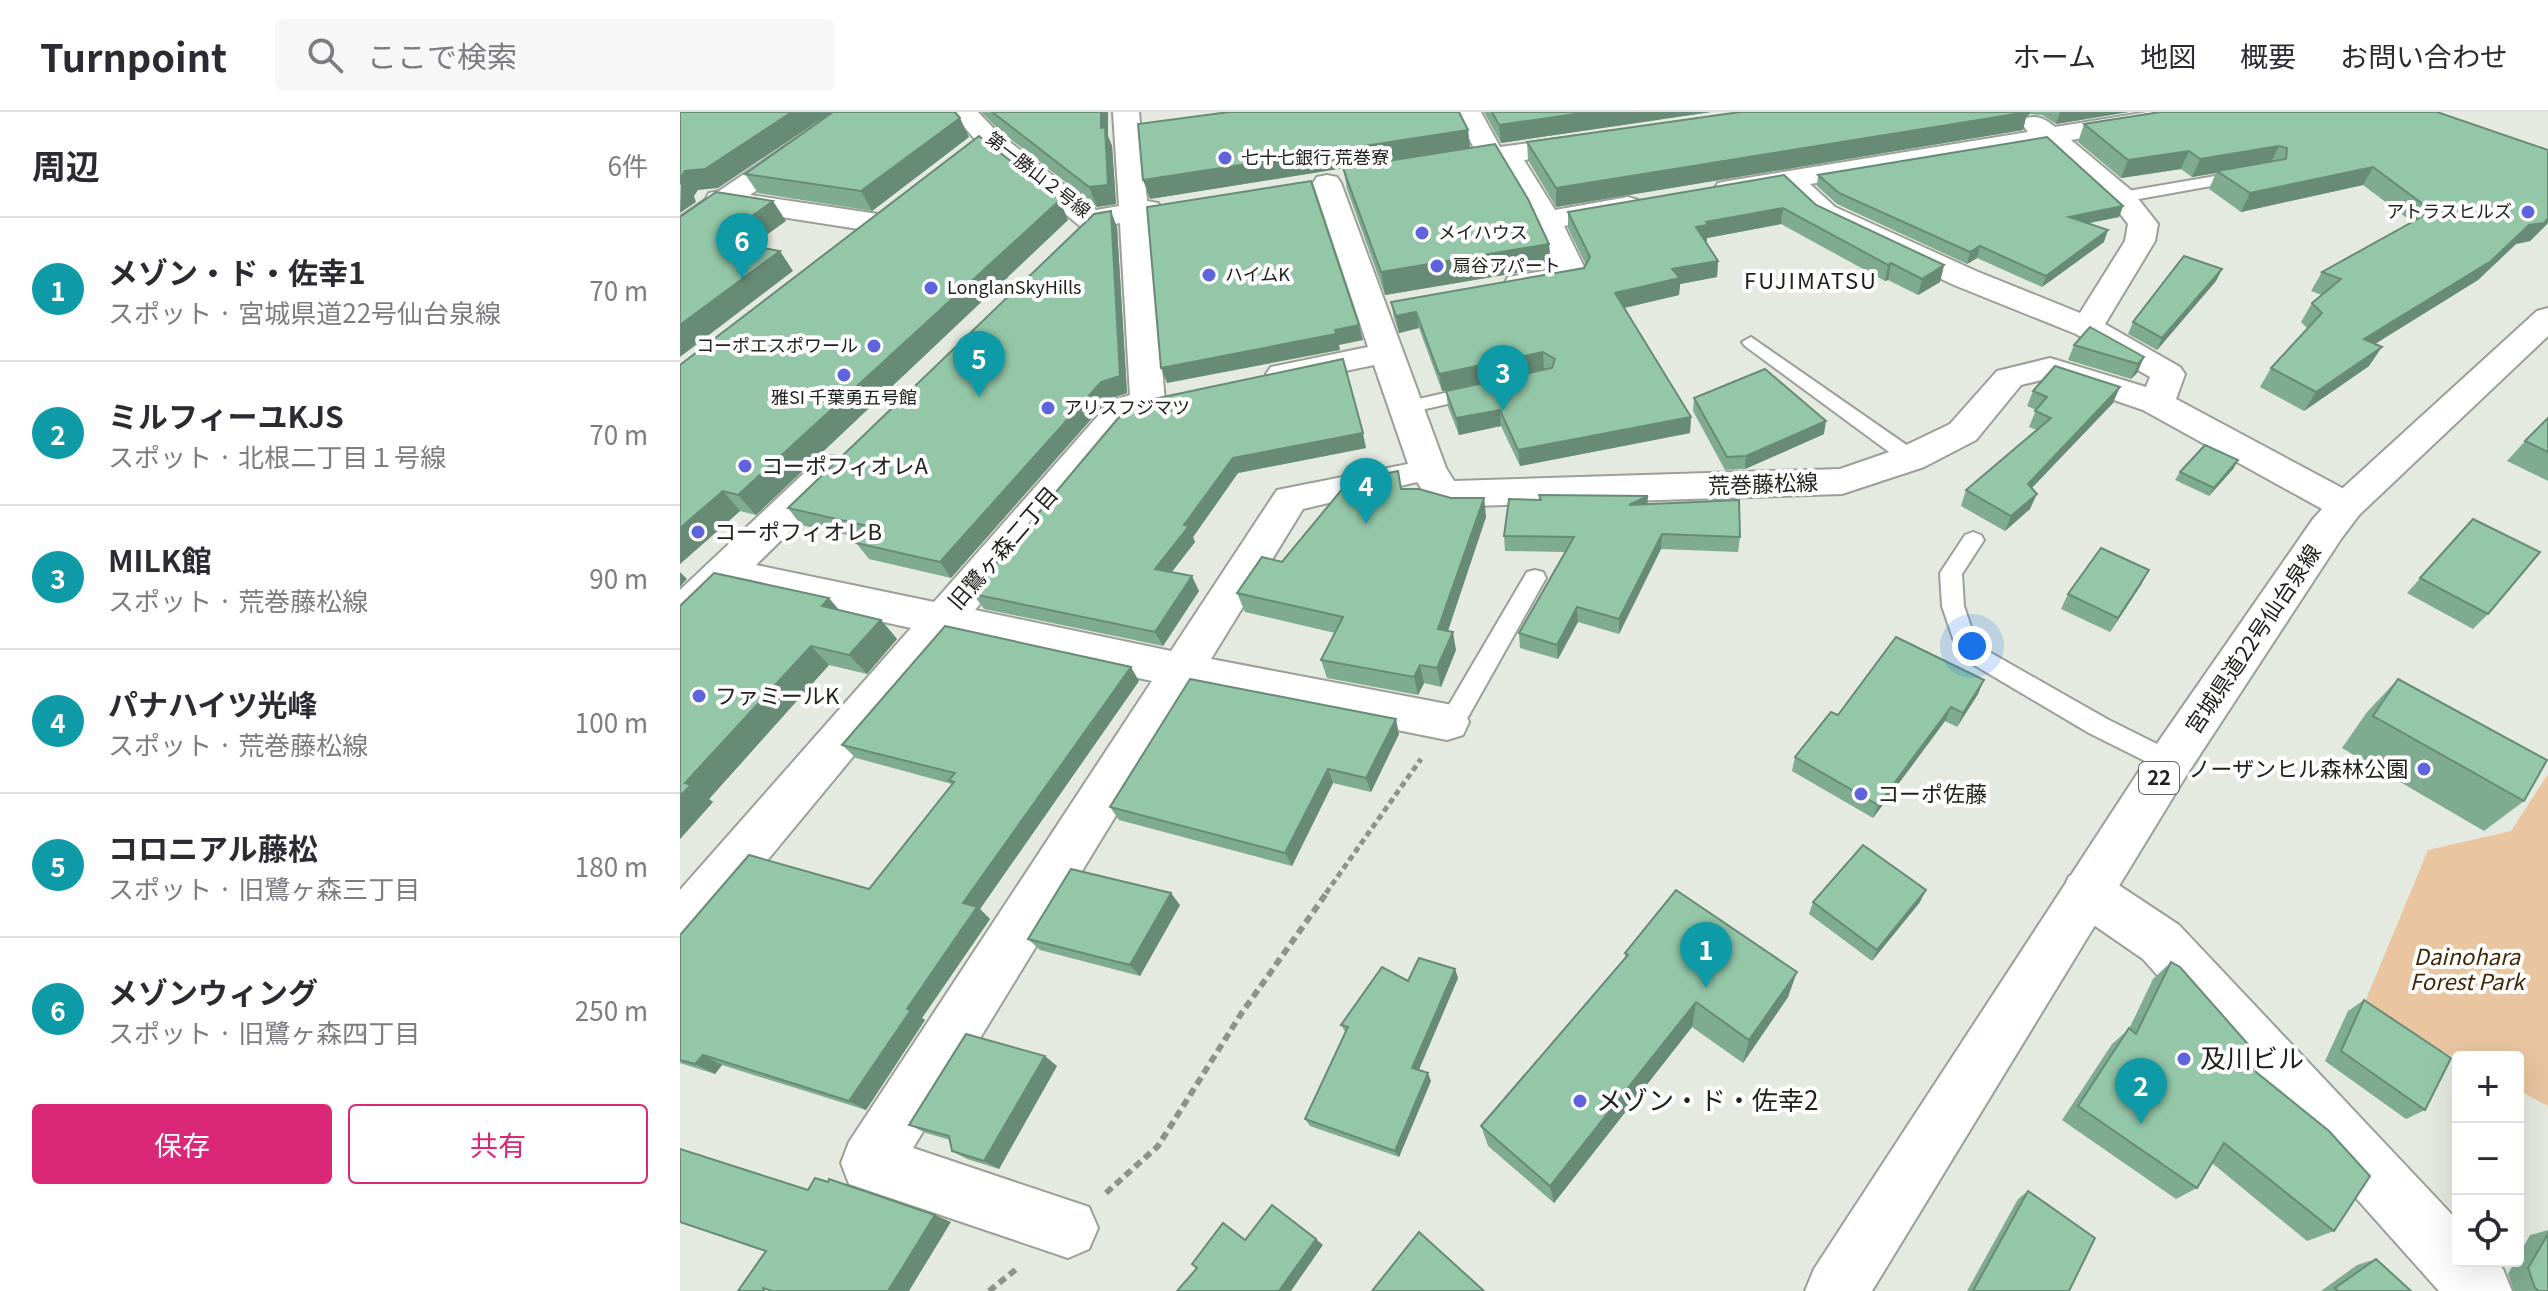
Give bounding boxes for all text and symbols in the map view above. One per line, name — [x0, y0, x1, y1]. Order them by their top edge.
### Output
search box — [275, 19, 835, 91]
text: Turnpoint — [40, 28, 227, 83]
icon: search — [303, 33, 347, 77]
text: ここで検索 — [367, 33, 517, 77]
text: ホーム — [2013, 35, 2096, 75]
text: 地図 — [2140, 35, 2196, 75]
text: 概要 — [2240, 35, 2296, 75]
text: お問い合わせ — [2340, 35, 2508, 75]
street label: 第一勝山２号線 — [982, 124, 1097, 222]
text: 周辺 — [32, 140, 100, 189]
place label: 七十七銀行 荒巻寮 — [1241, 143, 1389, 169]
text: 6件 — [608, 146, 648, 183]
marker: 七十七銀行 荒巻寮 — [1216, 149, 1234, 167]
place label: アトラスヒルズ — [2386, 197, 2512, 223]
marker: アトラスヒルズ — [2519, 203, 2537, 221]
pin: 6 — [716, 213, 768, 279]
place label: メイハウス — [1438, 218, 1528, 244]
marker: メイハウス — [1413, 224, 1431, 242]
text: メゾン・ド・佐幸1 — [108, 249, 366, 293]
place label: 扇谷アパート — [1453, 251, 1561, 277]
marker: 扇谷アパート — [1428, 257, 1446, 275]
place label: ハイムK — [1225, 260, 1290, 286]
district label: FUJIMATSU — [1744, 263, 1878, 295]
marker: ハイムK — [1200, 266, 1218, 284]
text: 1 — [50, 271, 66, 308]
text: 70 m — [589, 271, 648, 308]
place label: LonglanSkyHills — [947, 273, 1082, 299]
marker: LonglanSkyHills — [922, 279, 940, 297]
text: スポット · 宮城県道22号仙台泉線 — [108, 293, 501, 330]
place label: コーポエスポワール — [696, 331, 858, 357]
pin: 5 — [953, 331, 1005, 397]
marker: コーポエスポワール — [865, 337, 883, 355]
pin: 3 — [1477, 345, 1529, 411]
marker: 雅SI 千葉勇五号館 — [835, 366, 853, 384]
place label: 雅SI 千葉勇五号館 — [771, 383, 917, 409]
text: ミルフィーユKJS — [108, 393, 344, 437]
place label: アリスフジマツ — [1064, 393, 1190, 419]
marker: アリスフジマツ — [1039, 399, 1057, 417]
text: 2 — [50, 415, 66, 452]
text: 70 m — [589, 415, 648, 452]
text: スポット · 北根二丁目１号線 — [108, 437, 446, 474]
place label: コーポフィオレA — [761, 448, 929, 480]
marker: コーポフィオレA — [736, 457, 754, 475]
pin: 4 — [1340, 458, 1392, 524]
street label: 荒巻藤松線 — [1707, 464, 1818, 500]
street label: 旧鷺ヶ森二丁目 — [939, 478, 1064, 615]
place label: コーポフィオレB — [714, 514, 882, 546]
marker: コーポフィオレB — [689, 523, 707, 541]
text: MILK館 — [108, 537, 211, 581]
street label: 宮城県道22号仙台泉線 — [2176, 537, 2327, 739]
text: 3 — [50, 559, 66, 596]
text: 90 m — [589, 559, 648, 596]
text: スポット · 荒巻藤松線 — [108, 581, 368, 618]
your location — [1952, 626, 1992, 666]
place label: ファミールK — [715, 678, 840, 710]
text: パナハイツ光峰 — [108, 681, 317, 725]
marker: ファミールK — [690, 687, 708, 705]
text: 4 — [50, 703, 66, 740]
text: 100 m — [575, 703, 648, 740]
text: スポット · 荒巻藤松線 — [108, 725, 368, 762]
place label: ノーザンヒル森林公園 — [2188, 751, 2408, 783]
marker: ノーザンヒル森林公園 — [2415, 760, 2433, 778]
road number: 22 — [2139, 762, 2179, 794]
place label: コーポ佐藤 — [1877, 776, 1987, 808]
marker: コーポ佐藤 — [1852, 785, 1870, 803]
text: コロニアル藤松 — [108, 825, 318, 869]
text: 5 — [50, 847, 66, 884]
text: 180 m — [575, 847, 648, 884]
text: スポット · 旧鷺ヶ森三丁目 — [108, 869, 420, 906]
pin: 1 — [1680, 922, 1732, 988]
park label: Dainohara Forest Park — [2410, 939, 2527, 996]
text: メゾンウィング — [108, 969, 318, 1013]
text: 6 — [50, 991, 66, 1028]
text: 250 m — [575, 991, 648, 1028]
text: スポット · 旧鷺ヶ森四丁目 — [108, 1013, 420, 1050]
place label: 及川ビル — [2200, 1038, 2304, 1075]
marker: 及川ビル — [2175, 1050, 2193, 1068]
map controls — [2452, 1051, 2524, 1267]
button: + — [2452, 1051, 2524, 1123]
pin: 2 — [2115, 1058, 2167, 1124]
place label: メゾン・ド・佐幸2 — [1596, 1080, 1818, 1117]
marker: メゾン・ド・佐幸2 — [1571, 1092, 1589, 1110]
button: 保存 — [32, 1104, 332, 1184]
button: 共有 — [348, 1104, 648, 1184]
button: − — [2452, 1123, 2524, 1195]
button: locate — [2452, 1195, 2524, 1267]

